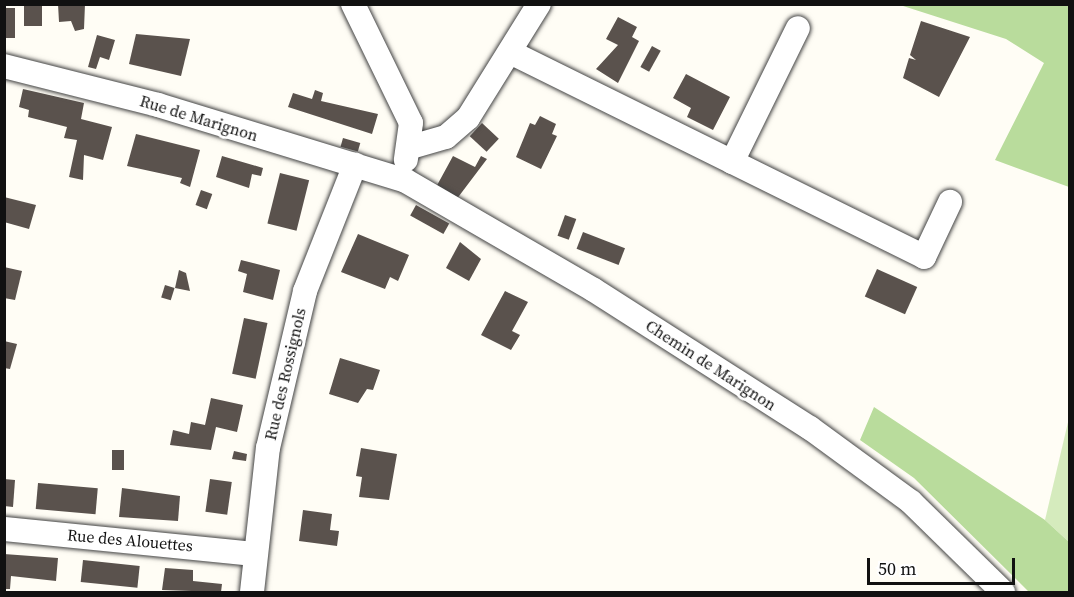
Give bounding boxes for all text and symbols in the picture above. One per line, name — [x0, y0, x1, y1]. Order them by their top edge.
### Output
street label: Rue de Marignon — [138, 91, 260, 145]
street label: Rue des Rossignols — [260, 306, 310, 442]
street label: Chemin de Marignon — [642, 316, 780, 414]
street label: Rue des Alouettes — [66, 525, 194, 555]
scale bar — [870, 546, 1018, 584]
text: 50 m — [878, 556, 916, 581]

